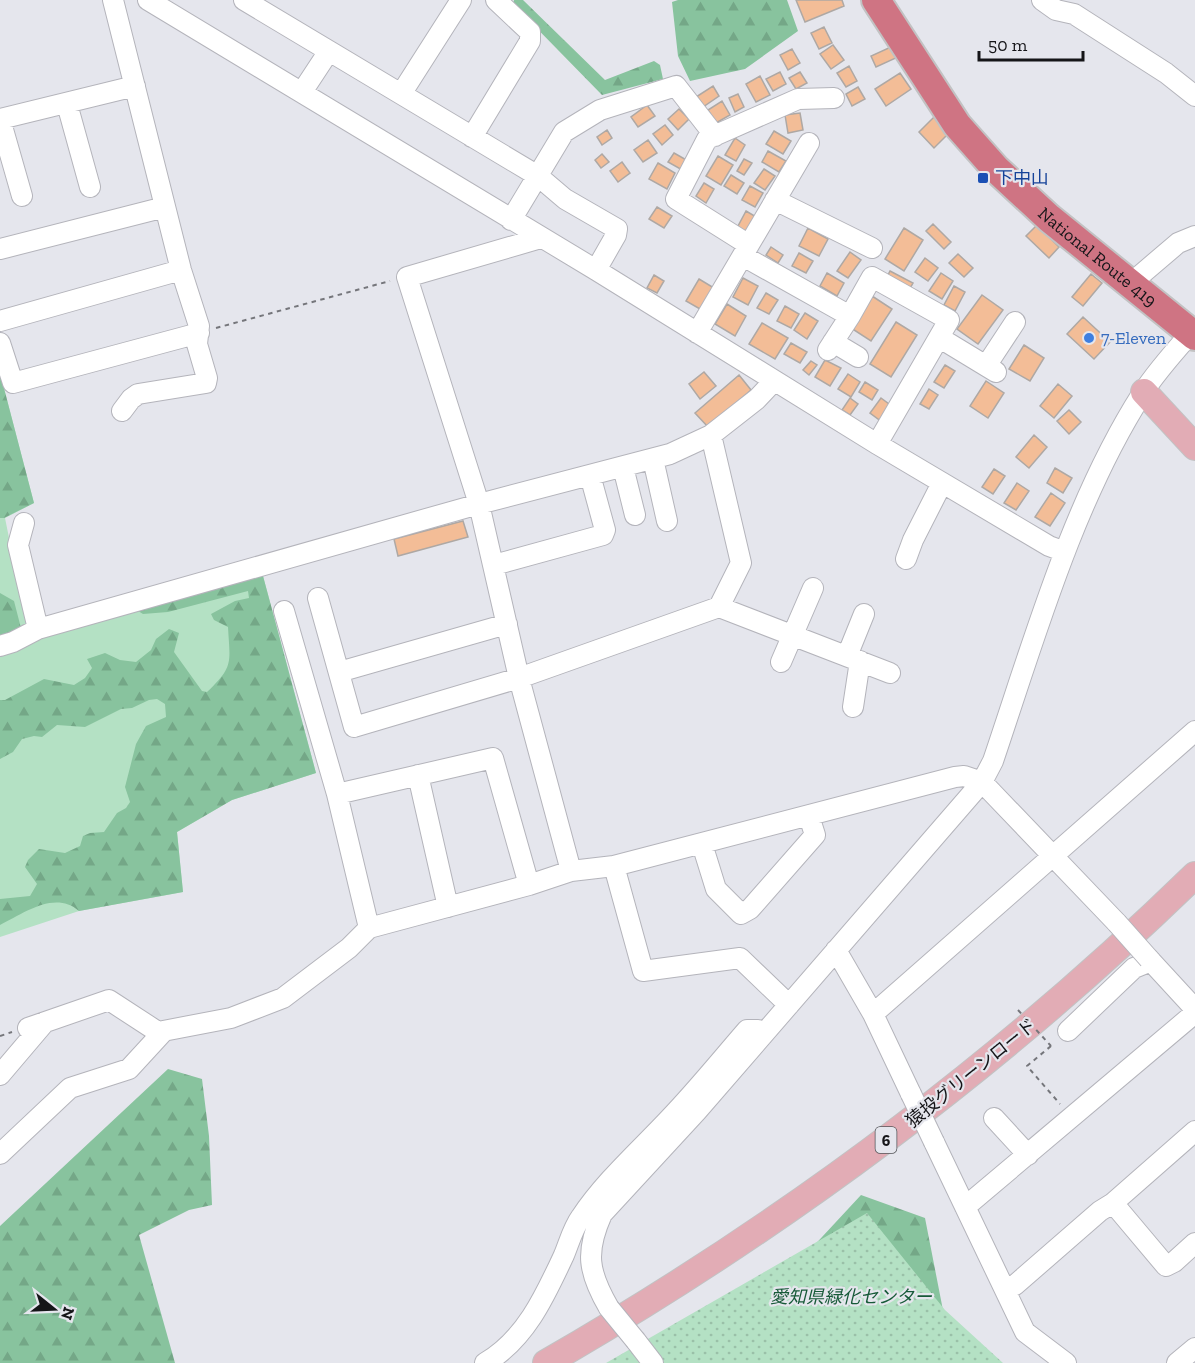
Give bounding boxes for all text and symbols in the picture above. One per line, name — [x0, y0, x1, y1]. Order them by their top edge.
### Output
scale bar — [979, 24, 1082, 62]
text: 50 m — [988, 34, 1028, 56]
place label: 下中山 — [995, 167, 1049, 189]
marker: 下中山 — [976, 171, 990, 185]
street label: National Route 419 — [1033, 202, 1161, 312]
place label: 7-Eleven — [1101, 327, 1167, 349]
marker: 7-Eleven — [1082, 331, 1096, 345]
street label: 猿投グリーンロード — [901, 1014, 1041, 1132]
road number: 6 — [876, 1127, 896, 1153]
north arrow — [24, 1279, 84, 1339]
park label: 愛知県緑化センター — [770, 1286, 933, 1308]
text: N — [57, 1305, 79, 1322]

